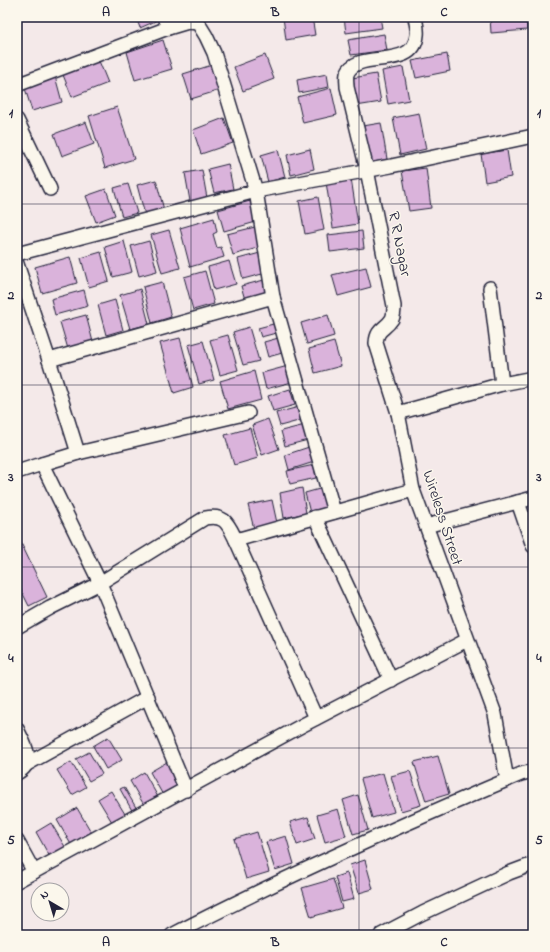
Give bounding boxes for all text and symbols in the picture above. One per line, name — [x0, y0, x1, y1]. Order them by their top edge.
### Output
text: A — [102, 3, 110, 22]
text: B — [270, 3, 280, 22]
text: C — [440, 3, 448, 22]
text: 1 — [9, 104, 14, 123]
text: 1 — [537, 104, 542, 123]
street label: R R Nagar — [381, 209, 417, 279]
text: 2 — [7, 286, 15, 305]
text: 2 — [535, 286, 543, 305]
street label: Wireless Street — [415, 467, 469, 569]
text: 3 — [7, 468, 14, 487]
text: 3 — [535, 468, 542, 487]
text: 4 — [7, 649, 14, 668]
text: 4 — [535, 649, 542, 668]
text: 5 — [7, 831, 15, 850]
text: 5 — [535, 831, 543, 850]
north arrow — [30, 882, 70, 922]
text: N — [37, 886, 52, 904]
text: A — [102, 933, 110, 952]
text: B — [270, 933, 280, 952]
text: C — [440, 933, 448, 952]

